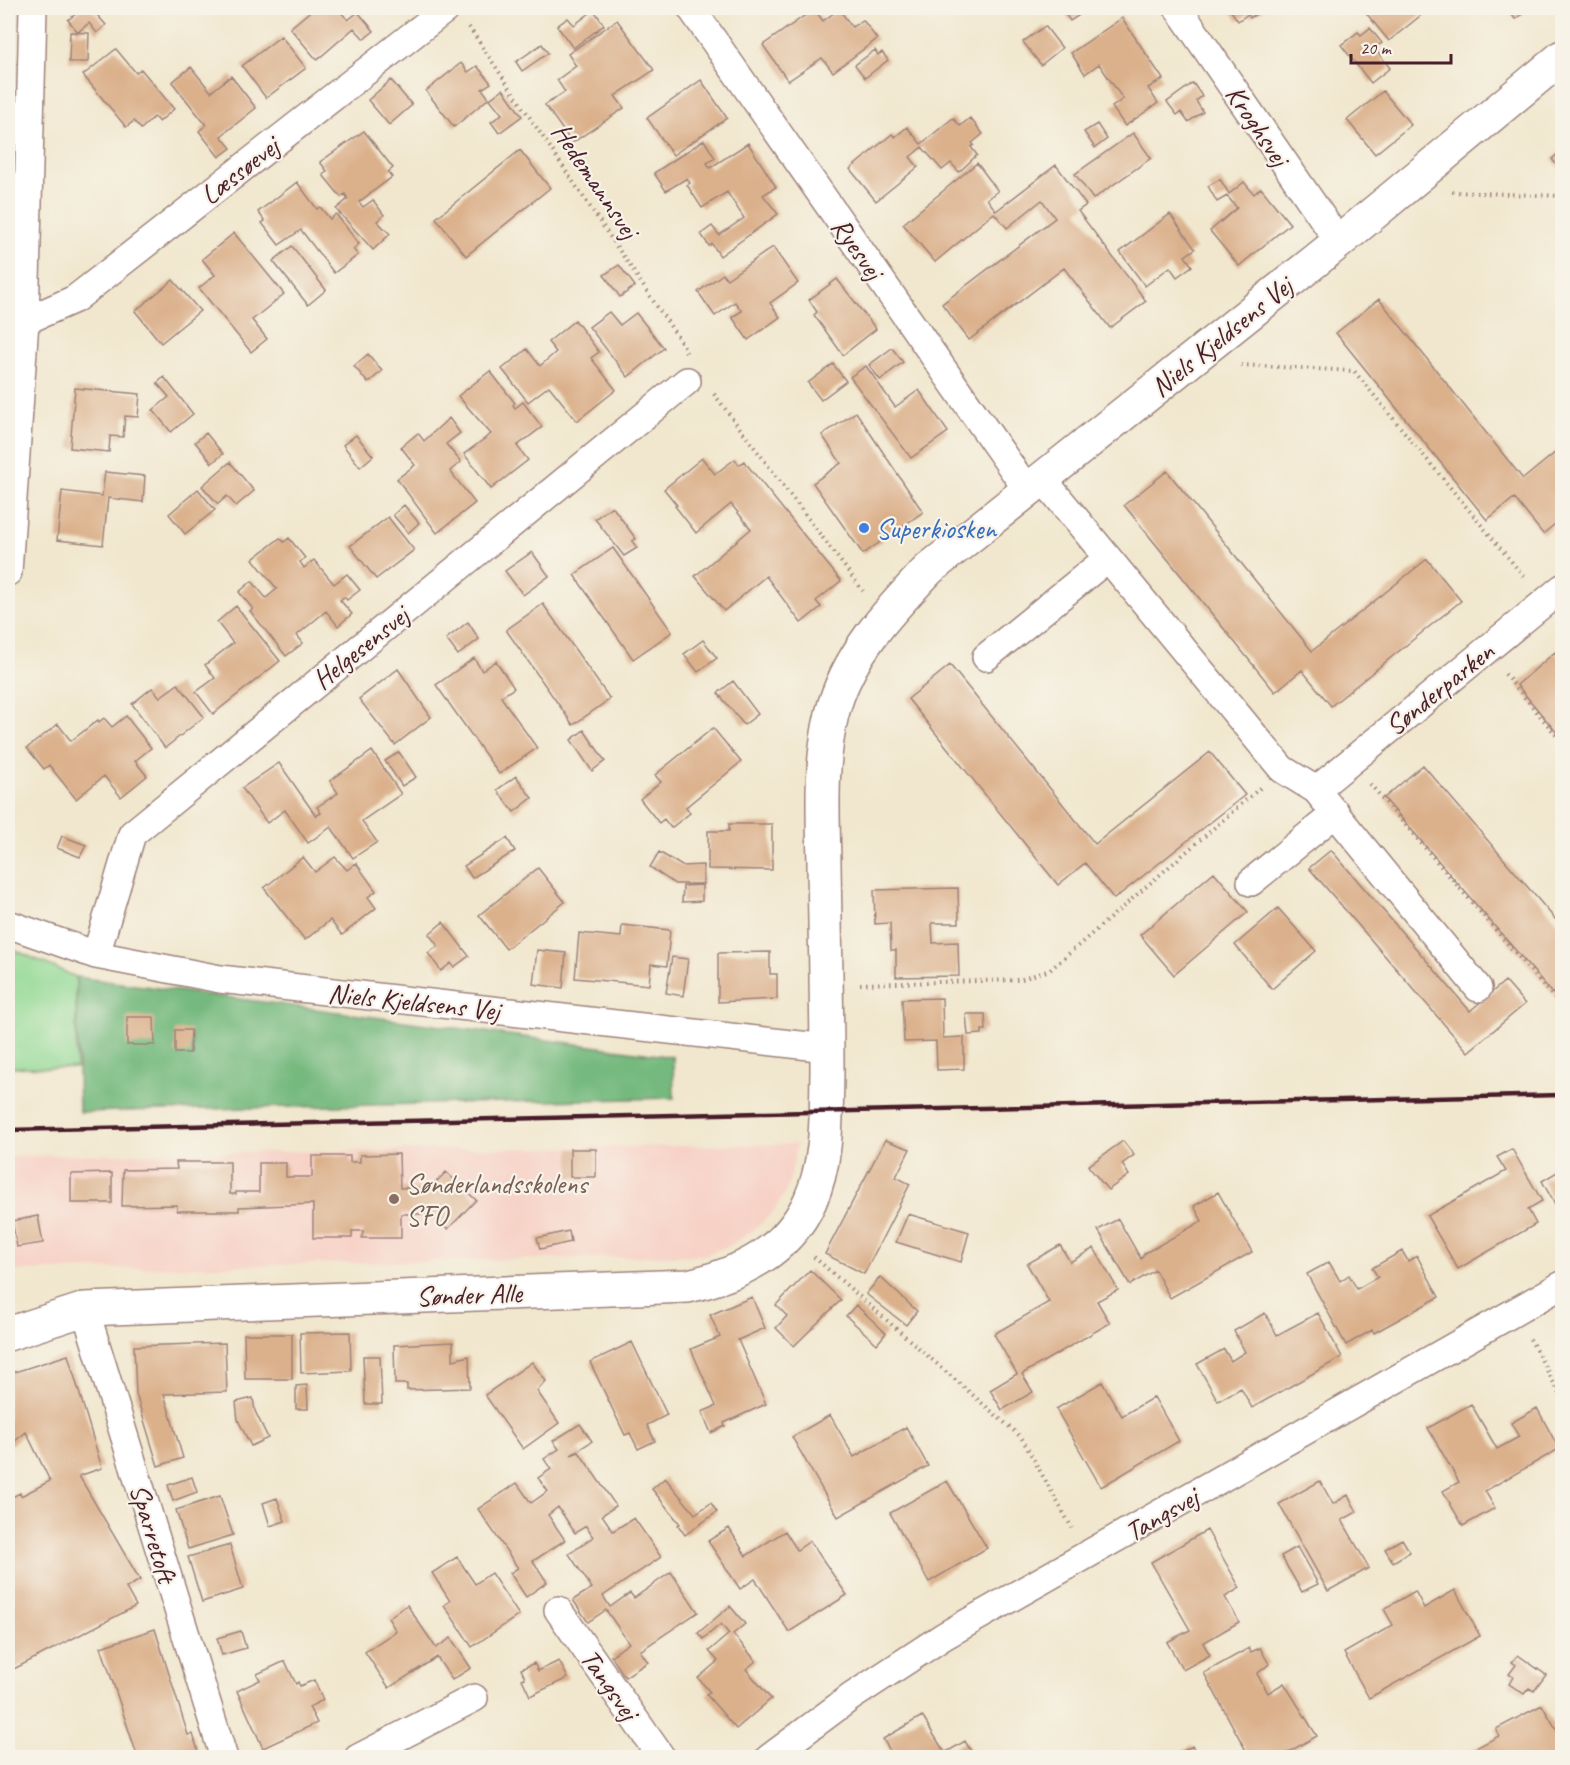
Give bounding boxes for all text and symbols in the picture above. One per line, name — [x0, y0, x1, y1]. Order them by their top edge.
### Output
scale bar — [1351, 27, 1452, 65]
text: 20 m — [1360, 37, 1393, 59]
street label: Kroghsvej — [1218, 78, 1299, 175]
street label: Hedemannsvej — [544, 116, 649, 248]
street label: Læssøevej — [193, 126, 289, 212]
street label: Ryesvej — [824, 210, 893, 289]
street label: Niels Kjeldsens Vej — [1143, 266, 1302, 404]
place label: Superkiosken — [876, 511, 997, 546]
marker: Superkiosken — [857, 521, 871, 535]
street label: Helgesensvej — [305, 596, 418, 697]
street label: Sønderparken — [1378, 633, 1502, 743]
street label: Niels Kjeldsens Vej — [326, 975, 505, 1028]
place label: Sønderlandsskolens SFO — [406, 1166, 589, 1233]
marker: Sønderlandsskolens SFO — [387, 1192, 401, 1206]
street label: Sønder Alle — [416, 1275, 524, 1314]
street label: Tangsvej — [1118, 1477, 1208, 1549]
street label: Sparretoft — [122, 1480, 186, 1589]
street label: Tangsvej — [573, 1642, 649, 1730]

